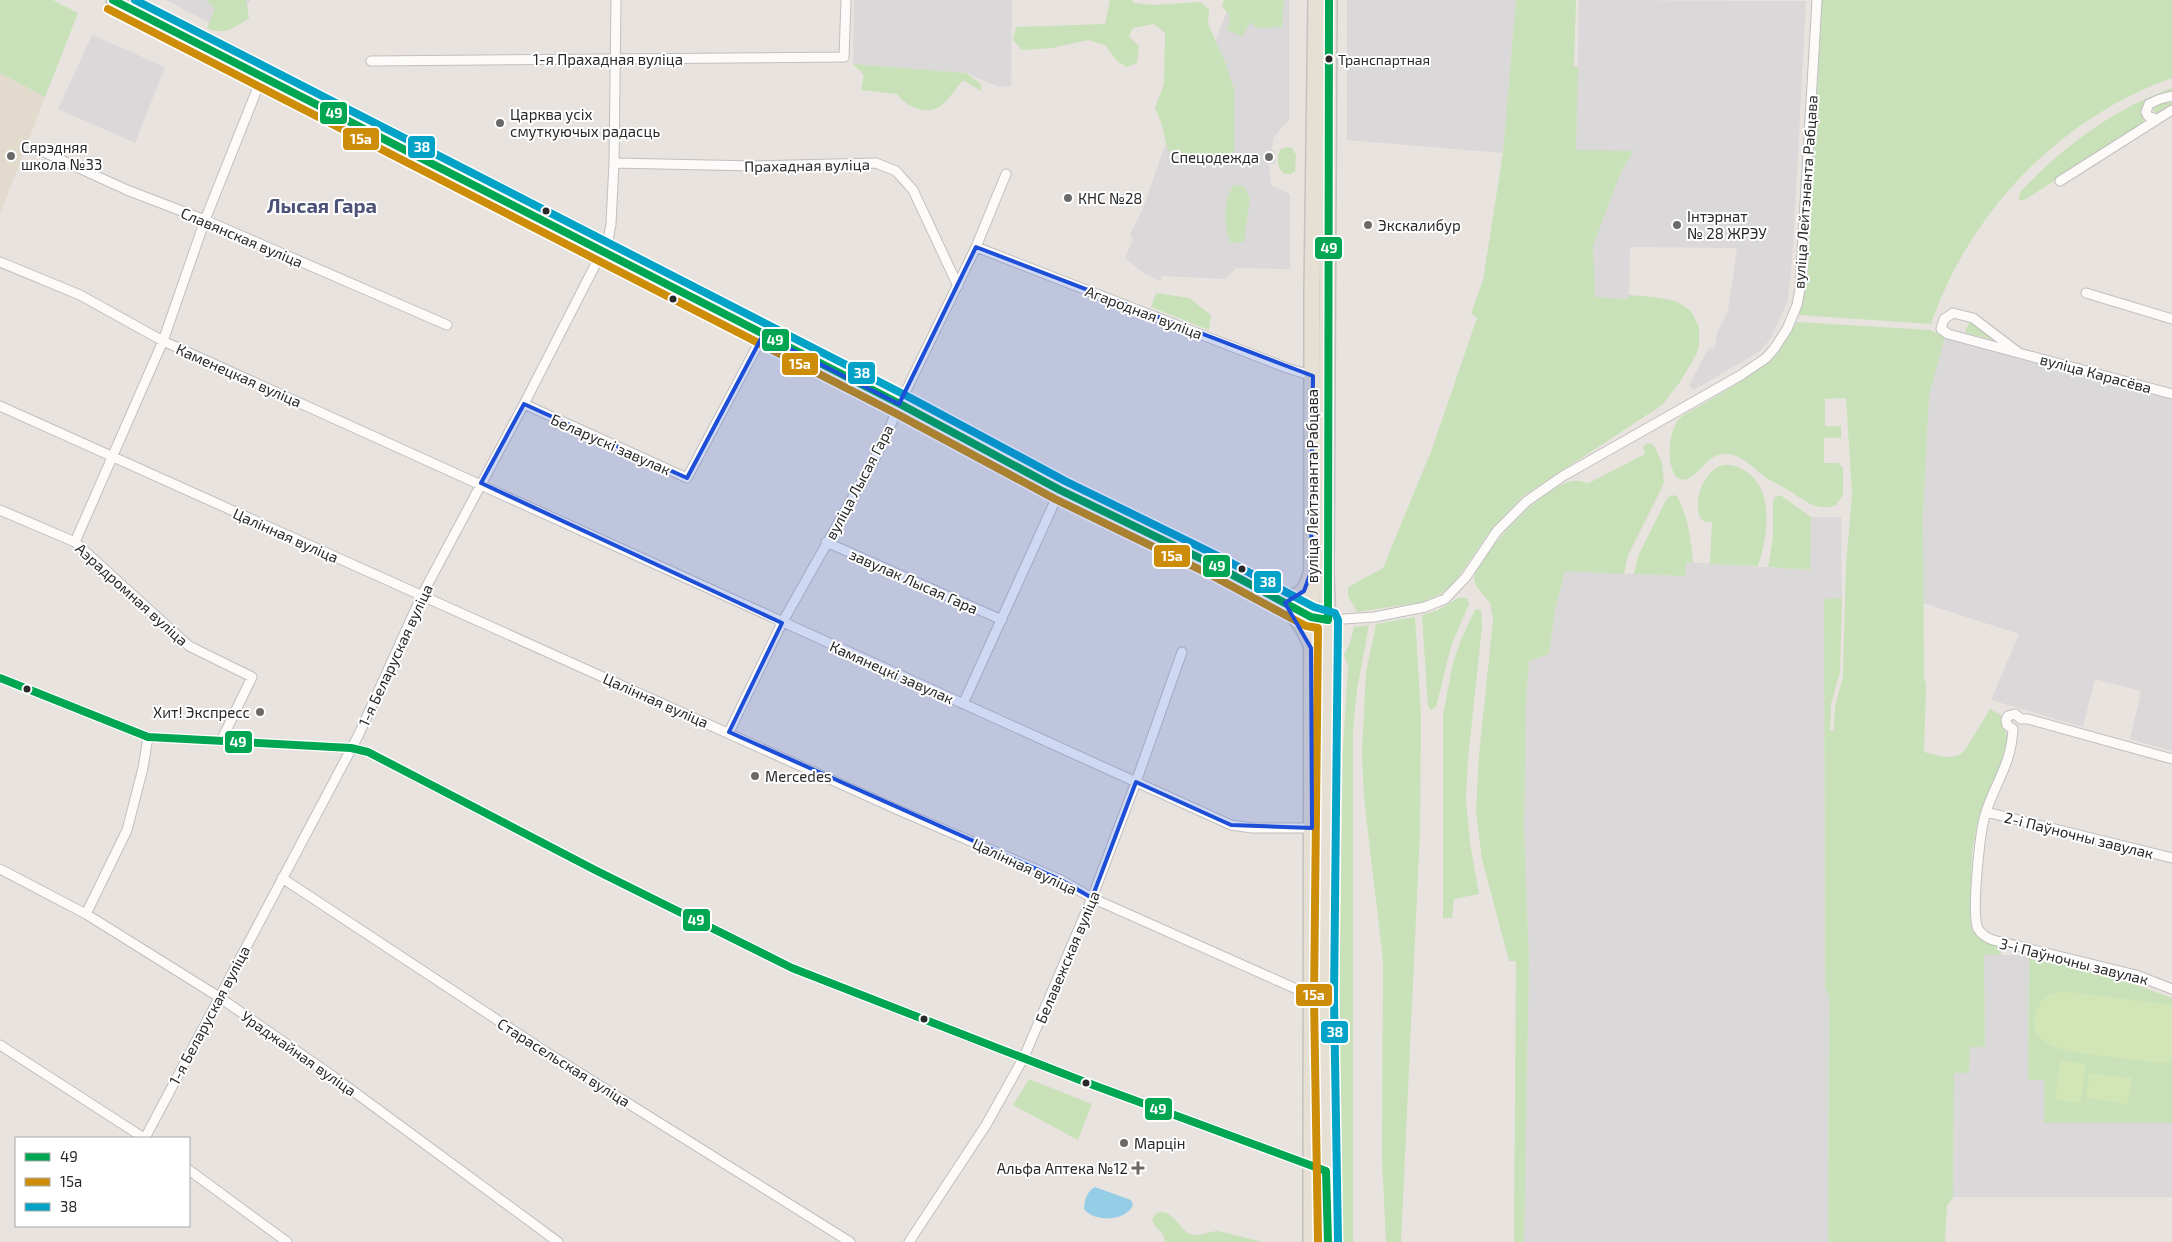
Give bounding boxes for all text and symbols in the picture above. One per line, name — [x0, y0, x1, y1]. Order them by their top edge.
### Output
street label: 1-я Прахадная вуліца — [533, 50, 683, 69]
place label: Транспартная — [1338, 51, 1430, 68]
marker: Транспартная — [1324, 54, 1334, 64]
street label: вуліца Лейтэнанта Рабцава — [1789, 94, 1822, 290]
line badge: 49 — [319, 101, 348, 125]
text: 49 — [325, 104, 343, 121]
place label: Царква усіх смуткуючых радасць — [510, 105, 660, 141]
marker: Царква усіх смуткуючых радасць — [494, 117, 506, 129]
line badge: 15а — [342, 127, 380, 151]
text: 15а — [350, 130, 372, 147]
line badge: 38 — [407, 135, 436, 159]
place label: Сярэдняя школа №33 — [21, 138, 102, 173]
text: 38 — [414, 138, 430, 155]
place label: Спецодежда — [1171, 148, 1259, 166]
marker: Сярэдняя школа №33 — [5, 150, 17, 162]
marker: Спецодежда — [1263, 151, 1275, 163]
street label: Прахадная вуліца — [744, 155, 870, 176]
place label: КНС №28 — [1078, 189, 1142, 207]
marker: КНС №28 — [1062, 192, 1074, 204]
district label: Лысая Гара — [267, 193, 377, 217]
street label: Славянская вуліца — [178, 203, 306, 272]
unlabelled marker — [541, 206, 551, 216]
place label: Інтэрнат № 28 ЖРЭУ — [1687, 207, 1767, 242]
place label: Экскалибур — [1378, 216, 1461, 235]
marker: Экскалибур — [1362, 219, 1374, 231]
marker: Інтэрнат № 28 ЖРЭУ — [1671, 219, 1683, 231]
line badge: 49 — [1314, 236, 1343, 260]
text: 49 — [1320, 239, 1338, 256]
street label: Агародная вуліца — [1083, 281, 1205, 344]
unlabelled marker — [668, 294, 678, 304]
line badge: 49 — [761, 328, 790, 352]
text: 49 — [766, 331, 784, 348]
street label: Каменецкая вуліца — [173, 339, 304, 412]
street label: вуліца Карасёва — [2038, 349, 2154, 398]
line badge: 15а — [781, 352, 819, 376]
text: 15а — [789, 355, 811, 372]
line badge: 38 — [847, 361, 876, 385]
text: 38 — [854, 364, 870, 381]
street label: вуліца Лейтэнанта Рабцава — [1303, 389, 1322, 583]
street label: Беларускі завулак — [548, 410, 674, 479]
street label: вуліца Лысая Гара — [821, 421, 898, 543]
street label: Цалінная вуліца — [230, 504, 341, 567]
street label: Аэрадромная вуліца — [71, 539, 192, 650]
line badge: 15а — [1153, 544, 1191, 568]
street label: завулак Лысая Гара — [847, 545, 981, 618]
text: 15а — [1161, 547, 1183, 564]
line badge: 49 — [1202, 554, 1231, 578]
text: 49 — [1208, 557, 1226, 574]
unlabelled marker — [1237, 564, 1247, 574]
line badge: 38 — [1253, 570, 1282, 594]
text: 38 — [1260, 573, 1276, 590]
street label: 1-я Беларуская вуліца — [354, 581, 437, 729]
street label: Камянецкі завулак — [827, 637, 957, 708]
street label: Цалінная вуліца — [600, 669, 711, 732]
unlabelled marker — [22, 684, 32, 694]
place label: Хит! Экспресс — [153, 703, 250, 721]
marker: Хит! Экспресс — [254, 706, 266, 718]
line badge: 49 — [224, 730, 253, 754]
text: 49 — [229, 733, 247, 750]
place label: Mercedes — [765, 767, 832, 785]
marker: Mercedes — [749, 770, 761, 782]
street label: 2-і Паўночны завулак — [2002, 808, 2155, 863]
street label: Цалінная вуліца — [969, 834, 1080, 899]
street label: Белавежская вуліца — [1031, 888, 1104, 1026]
line badge: 49 — [682, 908, 711, 932]
text: 49 — [687, 911, 705, 928]
street label: 3-і Паўночны завулак — [1997, 934, 2150, 989]
street label: 1-я Беларуская вуліца — [165, 942, 254, 1088]
line badge: 15а — [1295, 983, 1333, 1007]
text: 15а — [1303, 986, 1325, 1003]
street label: Ураджайная вуліца — [237, 1007, 360, 1100]
street label: Старасельская вуліца — [494, 1014, 634, 1111]
unlabelled marker — [919, 1014, 929, 1024]
line badge: 38 — [1320, 1020, 1349, 1044]
text: 38 — [1327, 1023, 1343, 1040]
unlabelled marker — [1081, 1078, 1091, 1088]
line badge: 49 — [1144, 1097, 1173, 1121]
text: 49 — [1149, 1100, 1167, 1117]
place label: Марцін — [1134, 1134, 1186, 1152]
legend — [15, 1137, 190, 1227]
marker: Марцін — [1118, 1137, 1130, 1149]
text: 49 — [60, 1147, 78, 1165]
place label: Альфа Аптека №12 — [997, 1159, 1128, 1177]
marker: Альфа Аптека №12 — [1132, 1162, 1144, 1174]
text: 15а — [60, 1172, 82, 1190]
text: 38 — [60, 1197, 77, 1215]

